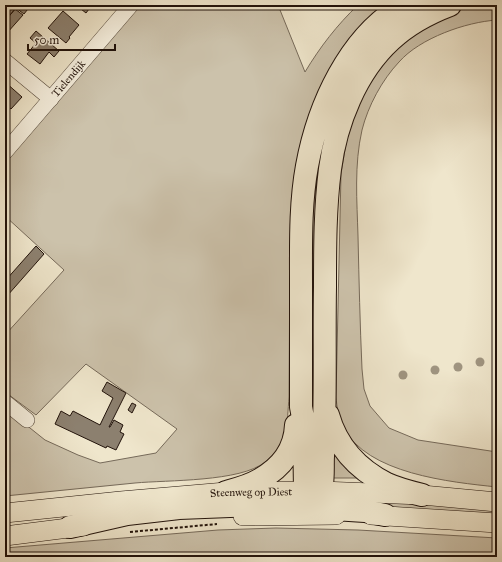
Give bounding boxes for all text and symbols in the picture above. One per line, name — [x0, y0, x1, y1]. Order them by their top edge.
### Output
scale bar — [28, 26, 115, 52]
text: 50 m — [34, 33, 59, 47]
street label: Tielendijk — [49, 56, 88, 100]
street label: Steenweg op Diest — [209, 485, 292, 500]

